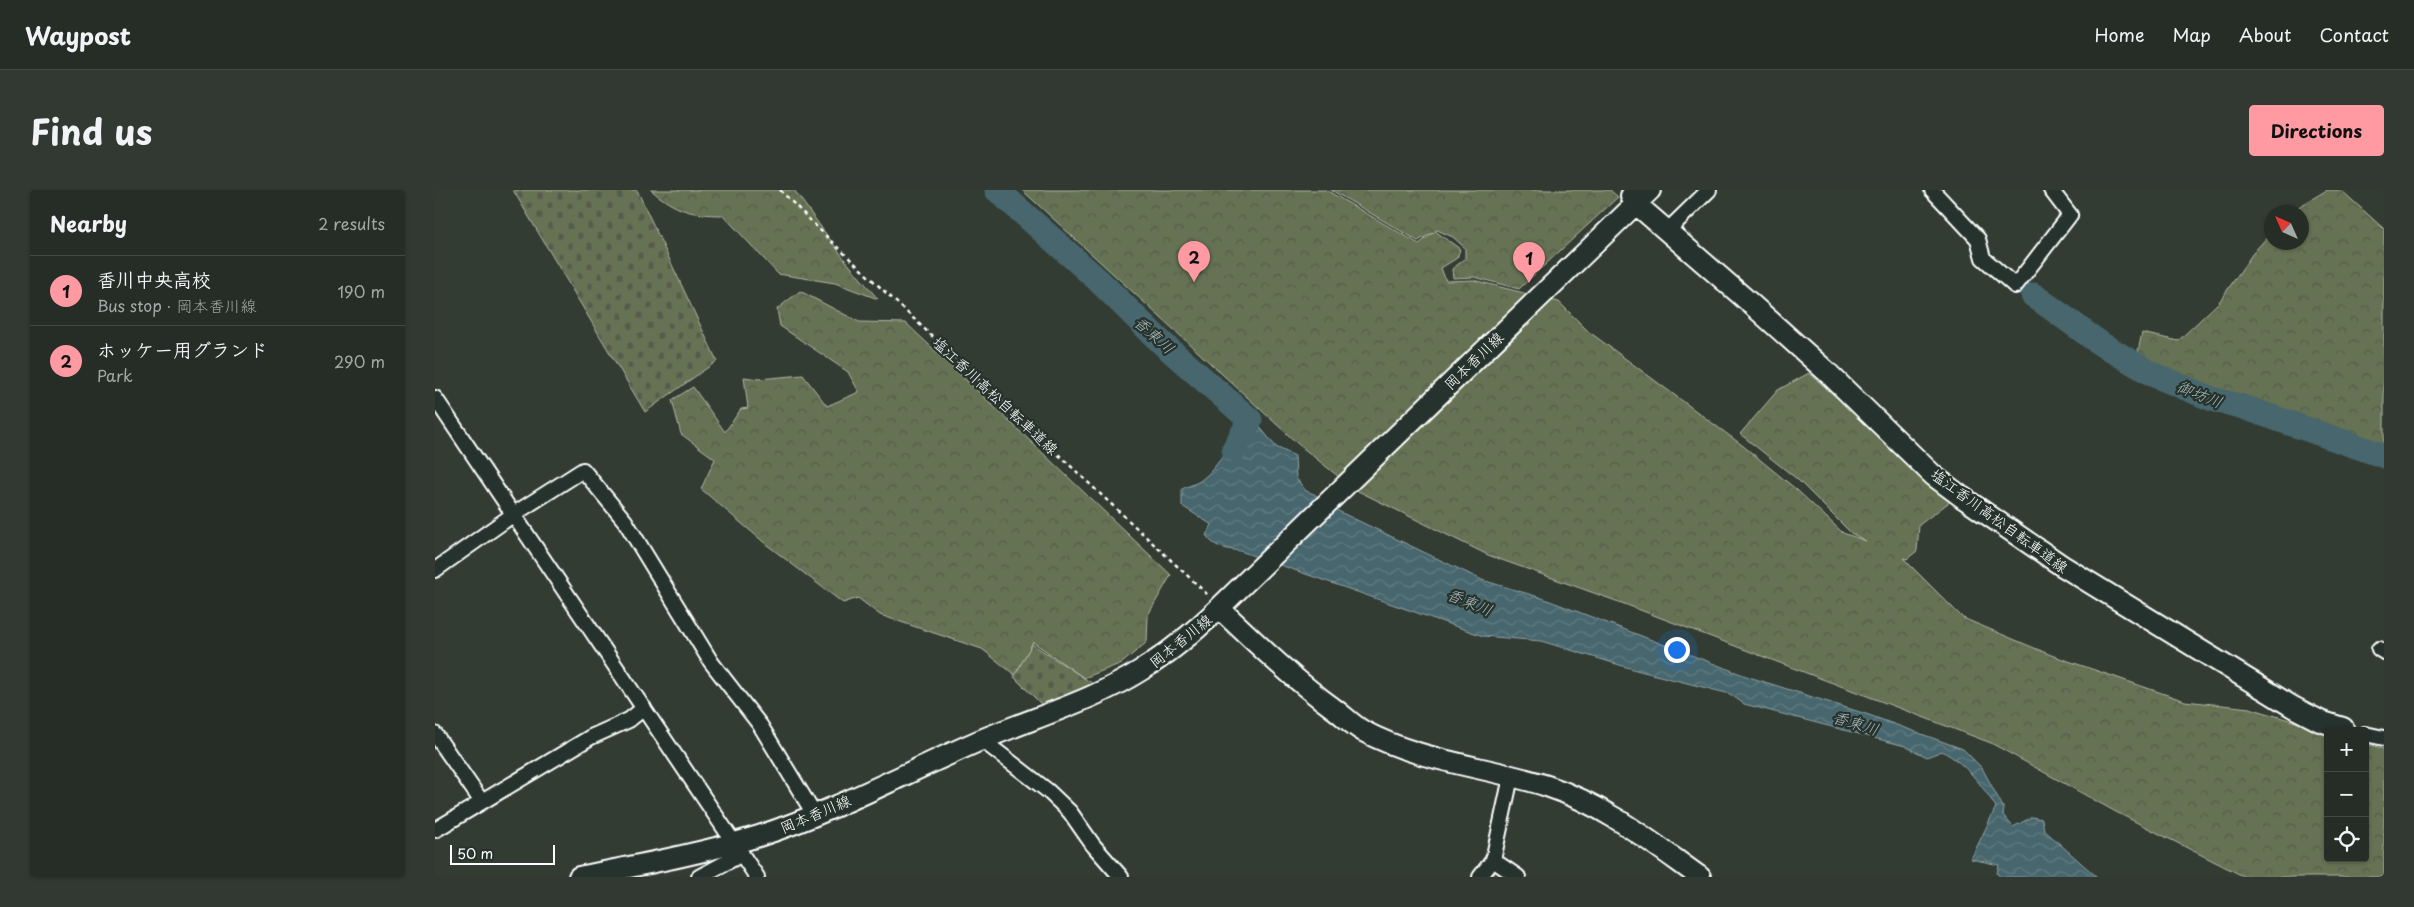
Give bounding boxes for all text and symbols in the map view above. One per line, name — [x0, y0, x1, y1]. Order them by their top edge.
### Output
text: Waypost — [25, 17, 131, 53]
text: Home — [2094, 21, 2144, 48]
text: Map — [2172, 21, 2211, 48]
text: About — [2239, 21, 2291, 48]
text: Contact — [2319, 21, 2389, 48]
text: Find us — [30, 104, 152, 157]
button: Directions — [2249, 105, 2384, 156]
north arrow — [2264, 205, 2309, 250]
text: Nearby — [50, 207, 127, 239]
text: 2 results — [318, 211, 385, 235]
pin: 2 — [1178, 241, 1210, 282]
pin: 1 — [1513, 242, 1545, 283]
text: 香川中央高校 — [97, 265, 211, 293]
text: 1 — [62, 279, 70, 303]
text: 190 m — [337, 279, 385, 303]
text: Bus stop · 岡本香川線 — [97, 293, 257, 317]
water label: 香東川 — [1129, 309, 1181, 359]
street label: 岡本香川線 — [1438, 326, 1508, 394]
street label: 塩江香川高松自転車道線 — [928, 330, 1064, 460]
text: ホッケー用グランド — [97, 335, 268, 363]
text: 2 — [60, 349, 72, 373]
text: 290 m — [334, 349, 385, 373]
text: Park — [97, 363, 133, 387]
water label: 御坊川 — [2173, 373, 2227, 413]
street label: 塩江香川高松自転車道線 — [1926, 462, 2074, 578]
water label: 香東川 — [1443, 581, 1497, 621]
street label: 岡本香川線 — [1144, 607, 1216, 673]
your location — [1664, 637, 1690, 663]
water label: 香東川 — [1830, 704, 1882, 740]
map controls — [2324, 727, 2369, 862]
button: + — [2324, 727, 2369, 772]
button: − — [2324, 772, 2369, 817]
street label: 岡本香川線 — [776, 788, 854, 838]
button: locate — [2324, 817, 2369, 862]
scale bar — [450, 842, 555, 865]
text: 50 m — [457, 843, 493, 864]

